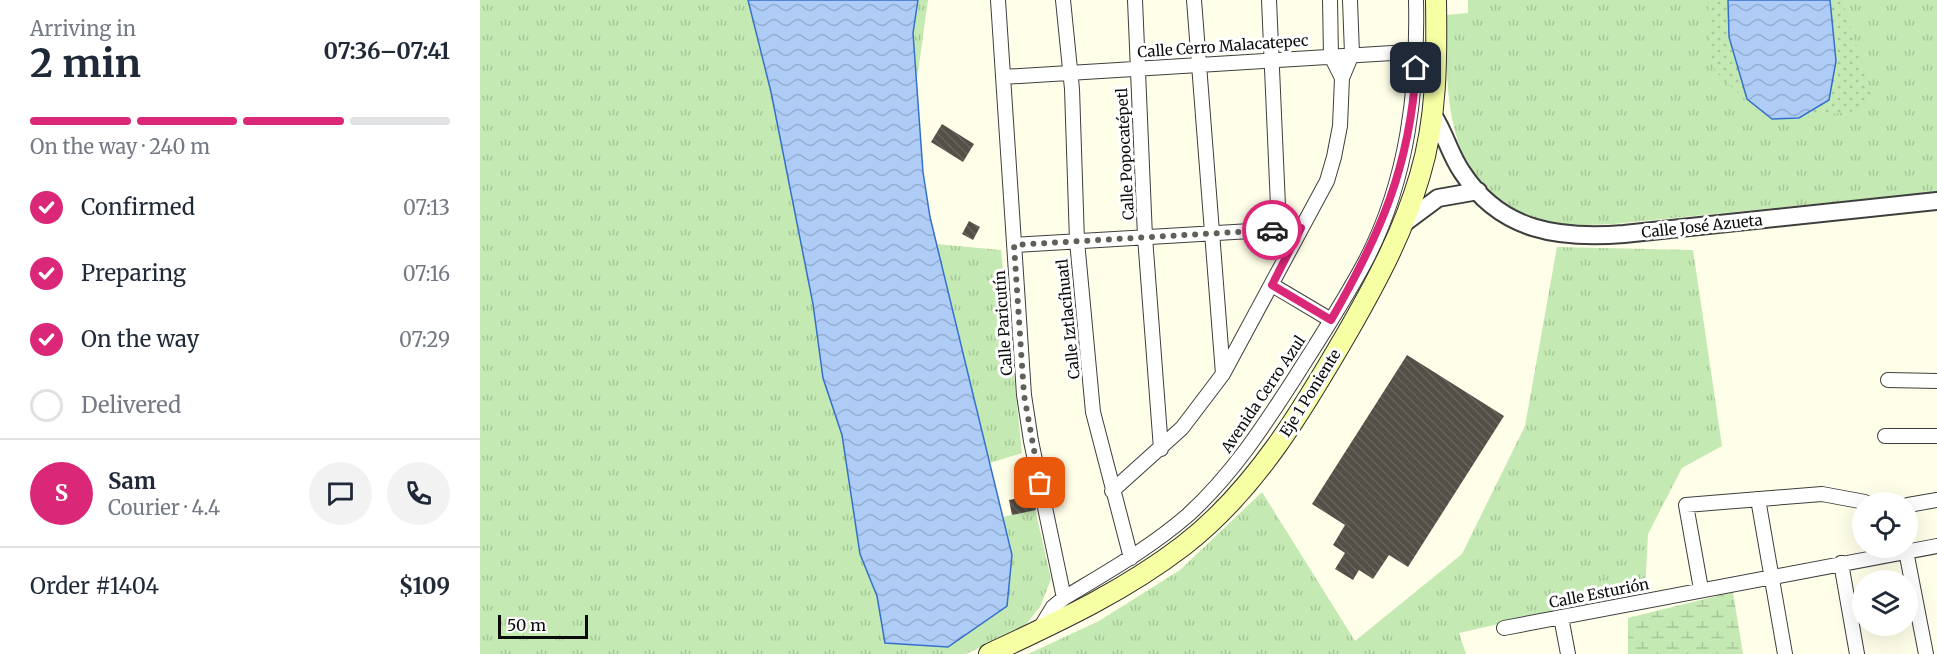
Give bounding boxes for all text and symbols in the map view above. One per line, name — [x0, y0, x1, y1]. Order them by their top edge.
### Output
text: Arriving in — [30, 16, 136, 41]
street label: Calle Cerro Malacatepec — [1137, 31, 1310, 61]
text: 07:36–07:41 — [324, 37, 450, 65]
text: 2 min — [30, 39, 141, 88]
pin — [1390, 42, 1441, 93]
icon: home — [1399, 51, 1432, 84]
street label: Calle Popocatépetl — [1112, 87, 1138, 221]
text: On the way · 240 m — [30, 134, 210, 159]
icon: check — [30, 191, 63, 224]
text: Confirmed — [81, 193, 195, 221]
text: 07:13 — [403, 195, 450, 220]
courier — [1242, 200, 1302, 260]
street label: Calle José Azueta — [1641, 210, 1763, 242]
icon: car — [1256, 214, 1289, 247]
icon: check — [30, 257, 63, 290]
street label: Calle Iztlacíhuatl — [1052, 258, 1084, 380]
text: Preparing — [81, 259, 186, 287]
text: 07:16 — [403, 261, 450, 286]
street label: Calle Paricutín — [990, 270, 1016, 376]
icon: check — [30, 323, 63, 356]
text: On the way — [81, 325, 199, 353]
text: 07:29 — [399, 327, 450, 352]
street label: Avenida Cerro Azul — [1216, 332, 1309, 457]
street label: Eje 1 Poniente — [1276, 346, 1345, 440]
text: Delivered — [81, 391, 181, 419]
pin — [1014, 457, 1065, 508]
button: chat — [309, 462, 372, 525]
button: phone — [387, 462, 450, 525]
icon: bag — [1023, 466, 1056, 499]
text: Sam — [108, 467, 156, 495]
text: S — [55, 479, 68, 507]
map controls — [1852, 492, 1918, 636]
button: locate — [1852, 492, 1918, 558]
text: Courier · 4.4 — [108, 495, 220, 520]
button: layers — [1852, 570, 1918, 636]
text: Order #1404 — [30, 572, 159, 600]
text: $109 — [399, 572, 450, 600]
street label: Calle Esturión — [1548, 574, 1651, 612]
scale bar — [498, 612, 588, 640]
text: 50 m — [507, 615, 546, 635]

